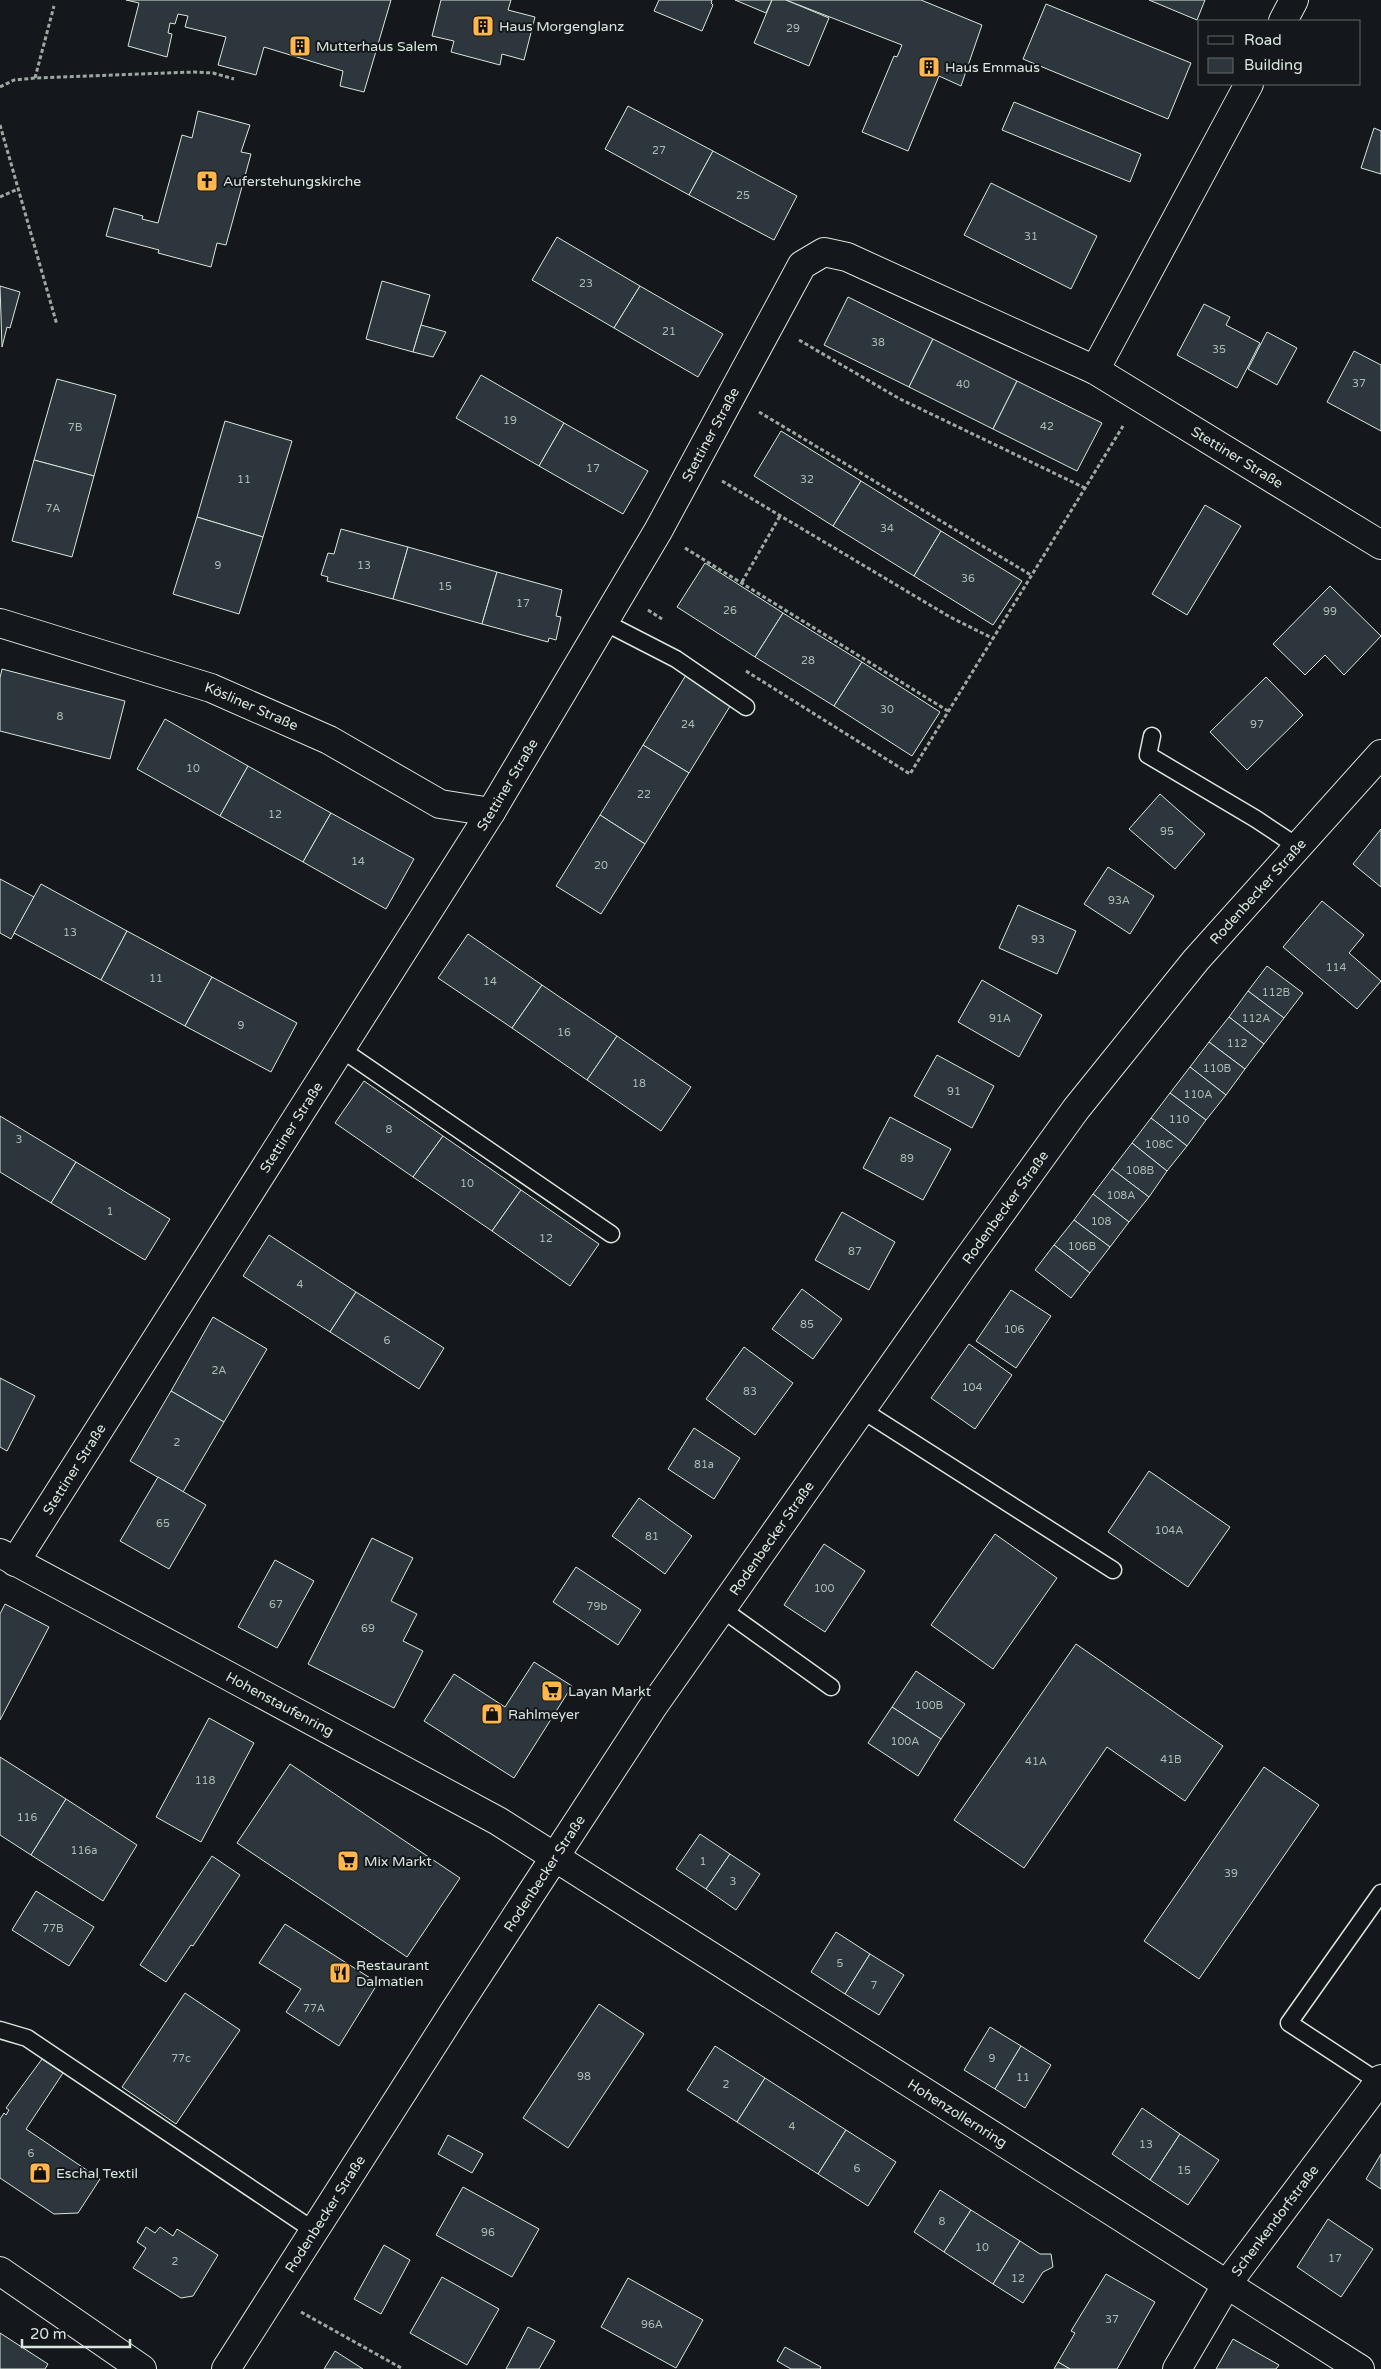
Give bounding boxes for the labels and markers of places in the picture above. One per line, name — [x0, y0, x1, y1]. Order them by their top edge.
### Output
building icon: Haus Morgenglanz — [471, 14, 495, 38]
place label: Haus Morgenglanz — [499, 18, 624, 35]
building icon: Mutterhaus Salem — [288, 34, 312, 58]
place label: Mutterhaus Salem — [316, 38, 438, 55]
building icon: Haus Emmaus — [917, 55, 941, 79]
place label: Haus Emmaus — [945, 59, 1040, 76]
church icon: Auferstehungskirche — [195, 169, 219, 193]
place label: Auferstehungskirche — [223, 173, 361, 190]
supermarket icon: Layan Markt — [540, 1679, 564, 1703]
place label: Layan Markt — [568, 1683, 652, 1700]
shop icon: Rahlmeyer — [480, 1702, 504, 1726]
place label: Rahlmeyer — [508, 1706, 580, 1723]
supermarket icon: Mix Markt — [336, 1849, 360, 1873]
place label: Mix Markt — [364, 1853, 432, 1870]
place label: Restaurant Dalmatien — [356, 1957, 430, 1990]
restaurant icon: Restaurant Dalmatien — [328, 1961, 352, 1985]
shop icon: Eschal Textil — [28, 2161, 52, 2185]
place label: Eschal Textil — [56, 2165, 138, 2182]

